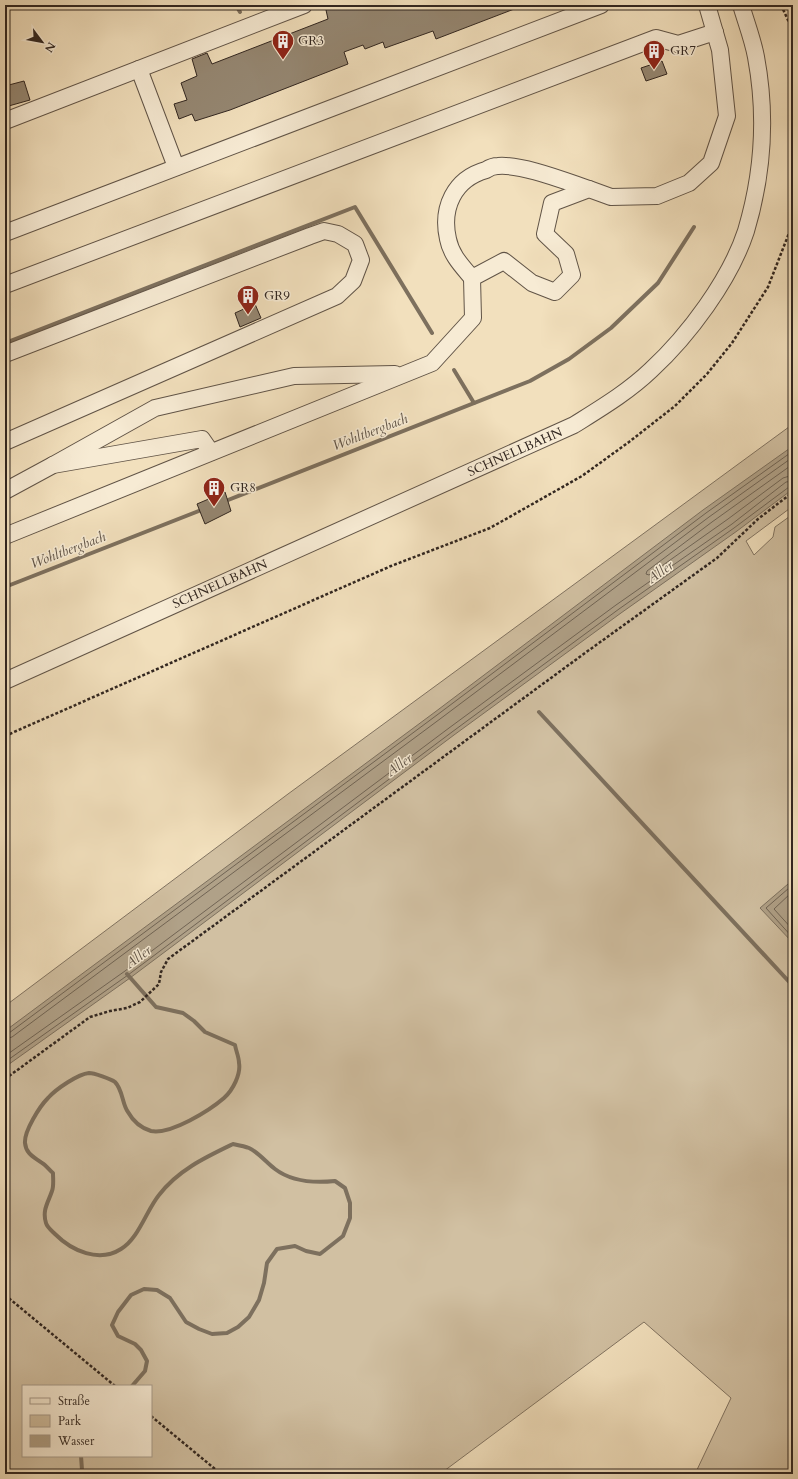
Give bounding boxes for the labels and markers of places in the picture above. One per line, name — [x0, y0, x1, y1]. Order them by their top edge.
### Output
building icon: GR3 — [270, 28, 296, 61]
place label: GR3 — [298, 32, 324, 50]
building icon: GR7 — [641, 38, 667, 71]
place label: GR7 — [670, 42, 696, 60]
building icon: GR9 — [235, 283, 261, 316]
place label: GR9 — [264, 287, 290, 305]
building icon: GR8 — [201, 475, 227, 508]
place label: GR8 — [230, 479, 256, 497]

